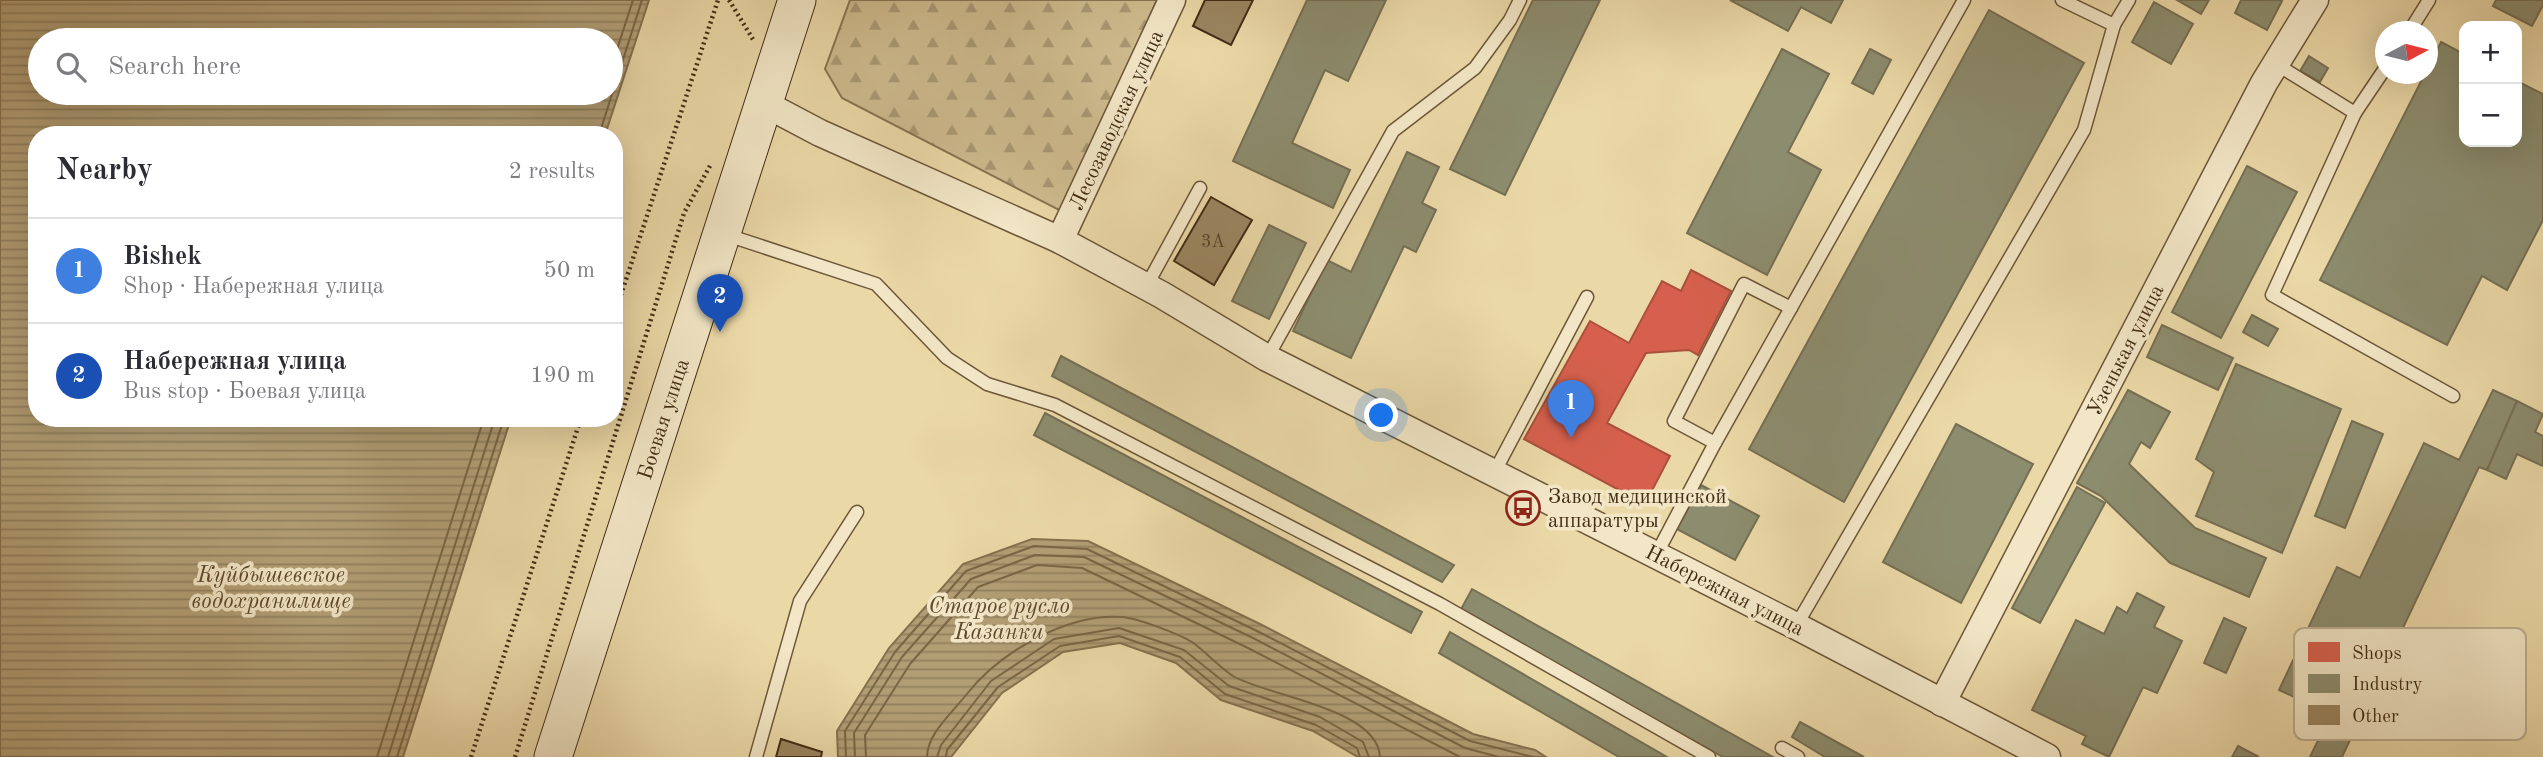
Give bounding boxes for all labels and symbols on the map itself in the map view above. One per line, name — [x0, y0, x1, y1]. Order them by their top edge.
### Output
north arrow — [2375, 21, 2438, 84]
street label: Лесозаводская улица — [1066, 27, 1168, 214]
house number: 3А — [1201, 233, 1225, 251]
pin: 2 — [697, 274, 743, 332]
street label: Узенькая улица — [2084, 281, 2169, 420]
street label: Боевая улица — [635, 356, 694, 483]
pin: 1 — [1548, 380, 1594, 438]
your location — [1364, 398, 1398, 432]
place label: Завод медицинской аппаратуры — [1548, 487, 1727, 532]
bus stop icon: Завод медицинской аппаратуры — [1504, 489, 1542, 527]
street label: Набережная улица — [1642, 542, 1807, 640]
water label: Куйбышевское водохранилище — [191, 564, 351, 614]
water label: Старое русло Казанки — [928, 595, 1070, 644]
legend — [2294, 628, 2526, 740]
text: Shops — [2352, 645, 2402, 664]
text: Industry — [2352, 676, 2423, 695]
text: Other — [2352, 708, 2399, 727]

